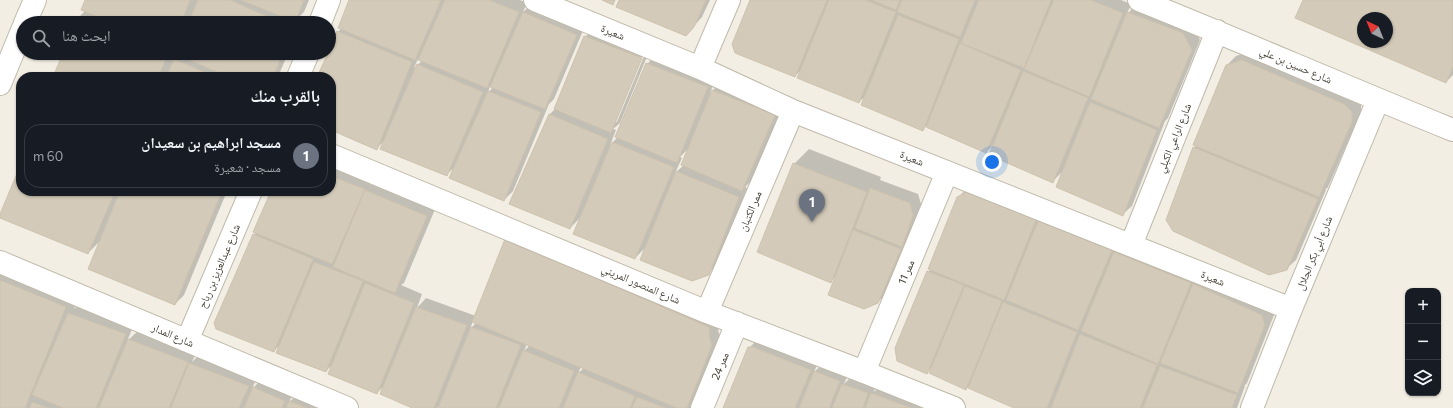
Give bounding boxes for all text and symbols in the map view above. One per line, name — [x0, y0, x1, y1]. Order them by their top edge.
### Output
north arrow — [1357, 12, 1393, 48]
search box — [16, 16, 336, 60]
street label: شعيرة — [599, 21, 627, 42]
text: ابحث هنا — [62, 26, 111, 44]
icon: search — [30, 27, 52, 49]
street label: شارع حسين بن علي — [1257, 43, 1334, 88]
text: بالقرب منك — [250, 85, 320, 106]
street label: شارع الراعي الكبلي — [1154, 101, 1196, 175]
text: مسجد ابراهيم بن سعيدان — [141, 133, 281, 151]
street label: شعيرة — [898, 147, 926, 168]
text: 60 m — [33, 148, 63, 164]
text: 1 — [303, 148, 309, 164]
your location — [982, 152, 1002, 172]
text: مسجد · شعيرة — [214, 159, 281, 175]
street label: ممر الكتبان — [735, 189, 765, 233]
pin: 1 — [799, 189, 825, 222]
street label: شارع أبي بكر الجلال — [1293, 214, 1337, 293]
street label: شارع عبدالعزيز بن رباح — [195, 222, 243, 310]
street label: ممر 11 — [895, 258, 917, 286]
street label: شارع المنصور المريني — [599, 261, 683, 309]
street label: شعيرة — [1199, 267, 1227, 288]
map controls — [1405, 288, 1441, 396]
button: + — [1405, 288, 1441, 324]
street label: شارع المدار — [149, 319, 196, 350]
button: − — [1405, 324, 1441, 360]
street label: ممر 24 — [708, 350, 731, 382]
button: layers — [1405, 360, 1441, 396]

